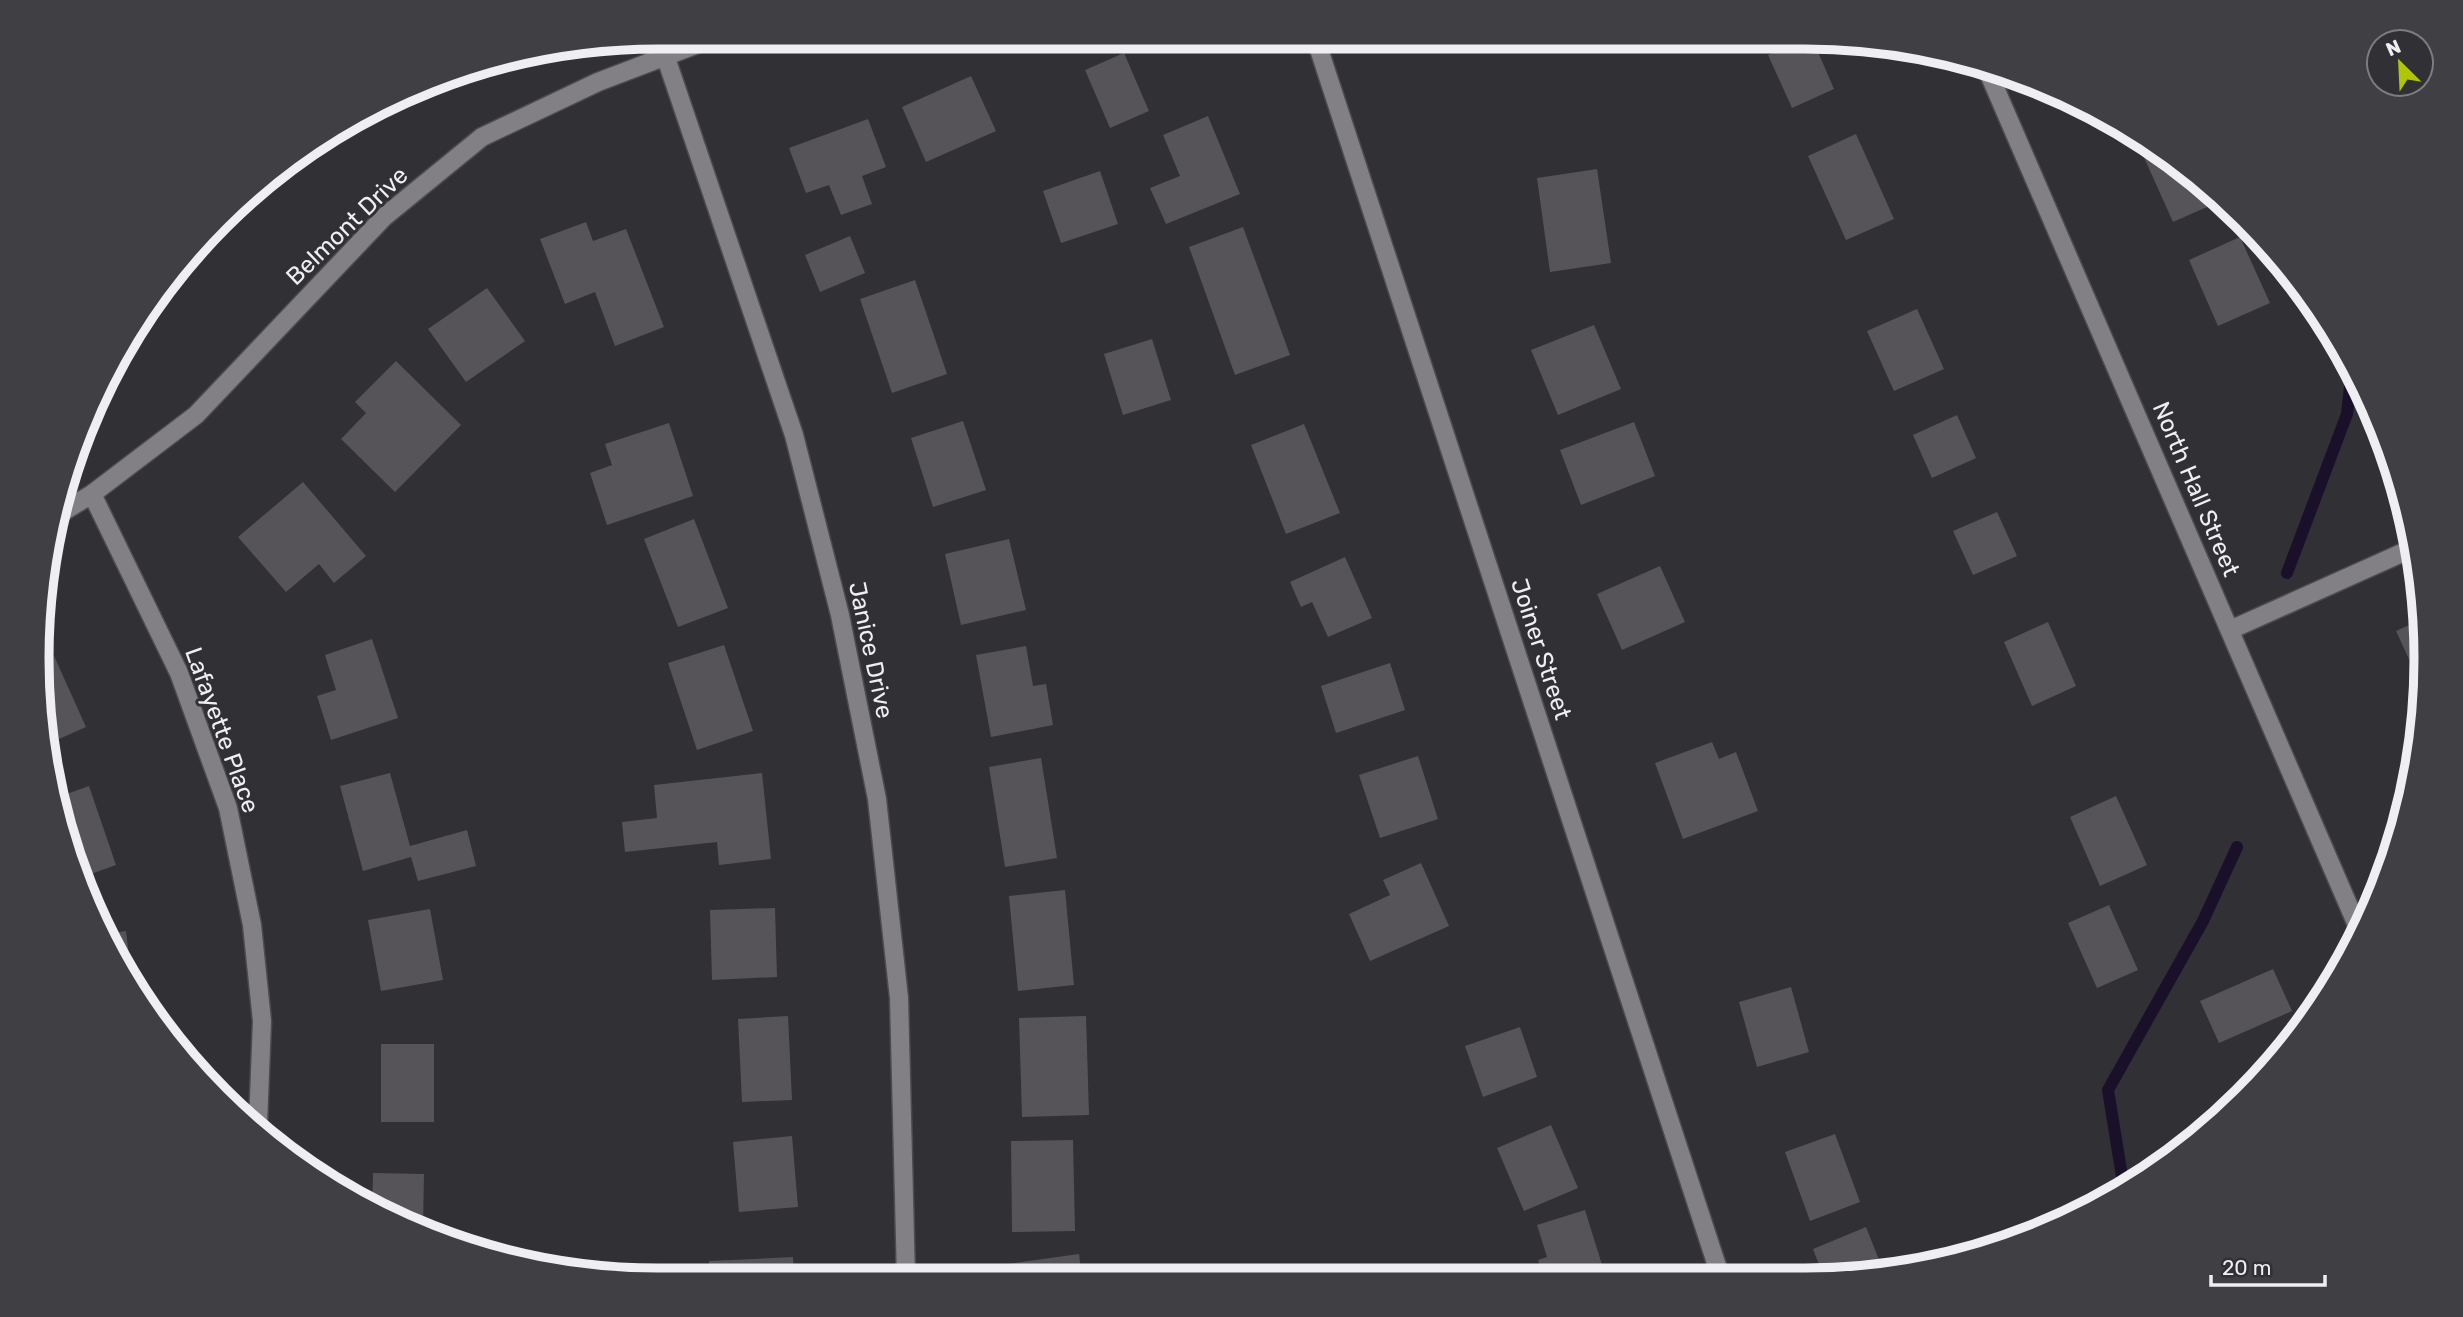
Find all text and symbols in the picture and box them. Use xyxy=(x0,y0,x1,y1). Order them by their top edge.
north arrow xyxy=(2365,28,2435,98)
text: N xyxy=(2382,35,2404,61)
street label: Belmont Drive xyxy=(281,161,413,291)
street label: North Hall Street xyxy=(2147,398,2245,580)
street label: Joiner Street xyxy=(1505,575,1577,723)
street label: Janice Drive xyxy=(843,579,899,721)
street label: Lafayette Place xyxy=(179,643,265,817)
scale bar xyxy=(2211,1244,2325,1288)
text: 20 m xyxy=(2222,1255,2271,1280)

